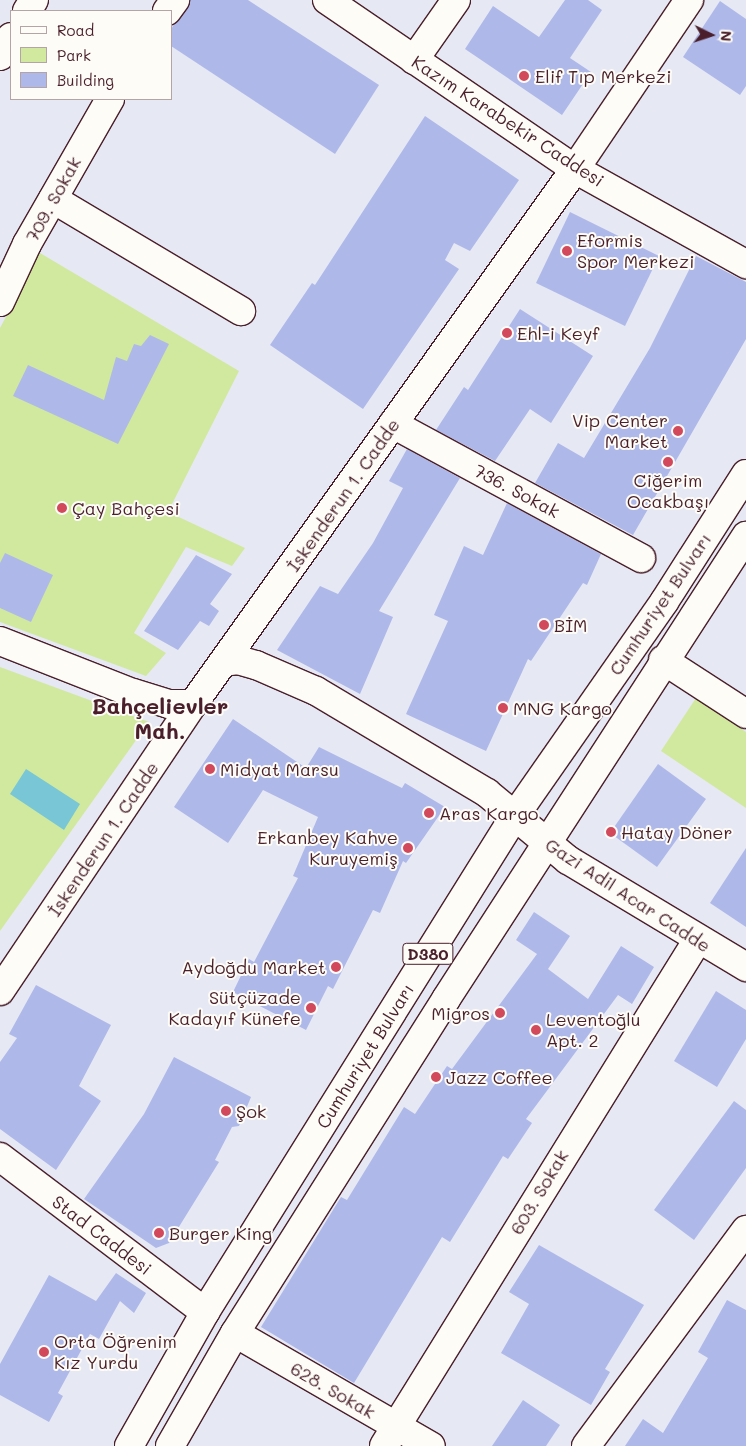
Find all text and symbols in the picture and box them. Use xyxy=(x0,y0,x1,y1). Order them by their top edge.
legend xyxy=(10,10,172,100)
north arrow xyxy=(686,10,736,60)
text: Road xyxy=(57,20,94,40)
text: N xyxy=(717,30,736,42)
text: Park xyxy=(57,45,91,65)
street label: Kazım Karabekir Caddesi xyxy=(408,51,608,191)
place label: Elif Tıp Merkezi xyxy=(535,65,671,87)
marker: Elif Tıp Merkezi xyxy=(517,69,531,83)
text: Building xyxy=(57,70,114,90)
street label: 709. Sokak xyxy=(21,153,85,245)
place label: Eformis Spor Merkezi xyxy=(577,230,694,272)
marker: Eformis Spor Merkezi xyxy=(561,245,573,257)
place label: Ehl-i Keyf xyxy=(517,322,599,344)
marker: Ehl-i Keyf xyxy=(501,327,513,339)
place label: Vip Center Market xyxy=(572,410,668,452)
street label: İskenderun 1. Cadde xyxy=(282,414,404,576)
marker: Vip Center Market xyxy=(672,425,684,437)
marker: Ciğerim Ocakbaşı xyxy=(662,456,674,468)
street label: 736. Sokak xyxy=(471,459,563,523)
place label: Ciğerim Ocakbaşı xyxy=(627,470,709,512)
place label: Çay Bahçesi xyxy=(72,497,180,519)
marker: Çay Bahçesi xyxy=(56,502,68,514)
street label: Cumhuriyet Bulvarı xyxy=(604,529,716,679)
place label: BİM xyxy=(554,614,587,636)
marker: BİM xyxy=(538,619,550,631)
district label: Bahçelievler Mah. xyxy=(92,692,228,744)
place label: MNG Kargo xyxy=(513,697,612,719)
marker: MNG Kargo xyxy=(497,702,509,714)
street label: İskenderun 1. Cadde xyxy=(43,758,163,920)
place label: Midyat Marsu xyxy=(220,758,339,780)
marker: Midyat Marsu xyxy=(204,763,216,775)
place label: Aras Kargo xyxy=(439,802,539,824)
marker: Aras Kargo xyxy=(423,807,435,819)
place label: Hatay Döner xyxy=(621,821,733,843)
marker: Hatay Döner xyxy=(605,826,617,838)
place label: Erkanbey Kahve Kuruyemiş xyxy=(257,827,398,870)
street label: Gazi Adil Acar Cadde xyxy=(541,834,715,956)
marker: Erkanbey Kahve Kuruyemiş xyxy=(402,842,414,854)
road number: D380 xyxy=(402,941,454,968)
place label: Aydoğdu Market xyxy=(181,956,326,978)
marker: Aydoğdu Market xyxy=(330,961,342,973)
street label: Cumhuriyet Bulvarı xyxy=(312,980,418,1132)
place label: Sütçüzade Kadayıf Künefe xyxy=(168,987,301,1030)
marker: Sütçüzade Kadayıf Künefe xyxy=(305,1002,317,1014)
place label: Migros xyxy=(431,1002,490,1024)
marker: Migros xyxy=(494,1007,506,1019)
place label: Leventoğlu Apt. 2 xyxy=(546,1009,641,1052)
marker: Leventoğlu Apt. 2 xyxy=(530,1024,542,1036)
place label: Jazz Coffee xyxy=(446,1066,553,1088)
marker: Jazz Coffee xyxy=(430,1071,442,1083)
place label: Şok xyxy=(236,1100,266,1122)
marker: Şok xyxy=(220,1105,232,1117)
street label: 603. Sokak xyxy=(505,1146,573,1238)
street label: Stad Caddesi xyxy=(48,1191,156,1279)
place label: Burger King xyxy=(169,1222,272,1244)
marker: Burger King xyxy=(153,1227,165,1239)
place label: Orta Öğrenim Kız Yurdu xyxy=(54,1331,177,1374)
marker: Orta Öğrenim Kız Yurdu xyxy=(38,1346,50,1358)
street label: 628. Sokak xyxy=(287,1357,379,1423)

